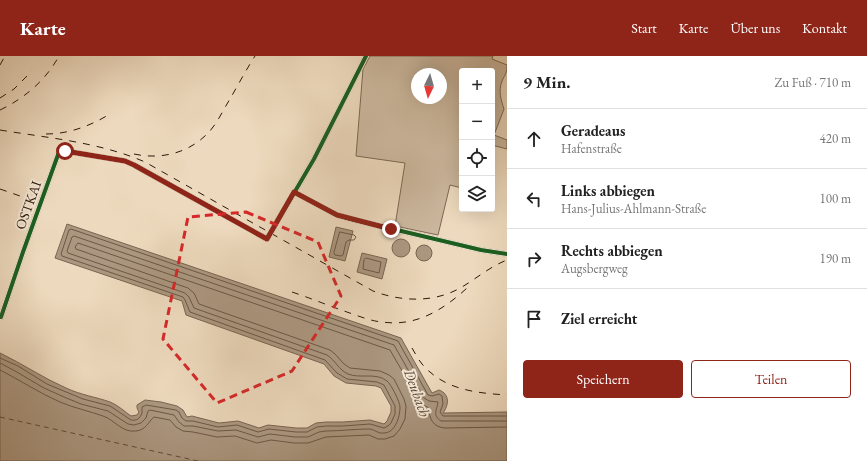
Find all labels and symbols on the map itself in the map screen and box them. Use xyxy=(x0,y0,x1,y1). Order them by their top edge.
north arrow xyxy=(411,68,447,104)
route start xyxy=(56,142,74,160)
street label: OSTKAI xyxy=(11,178,45,232)
route end xyxy=(382,220,400,238)
water label: Deubach xyxy=(400,365,435,420)

